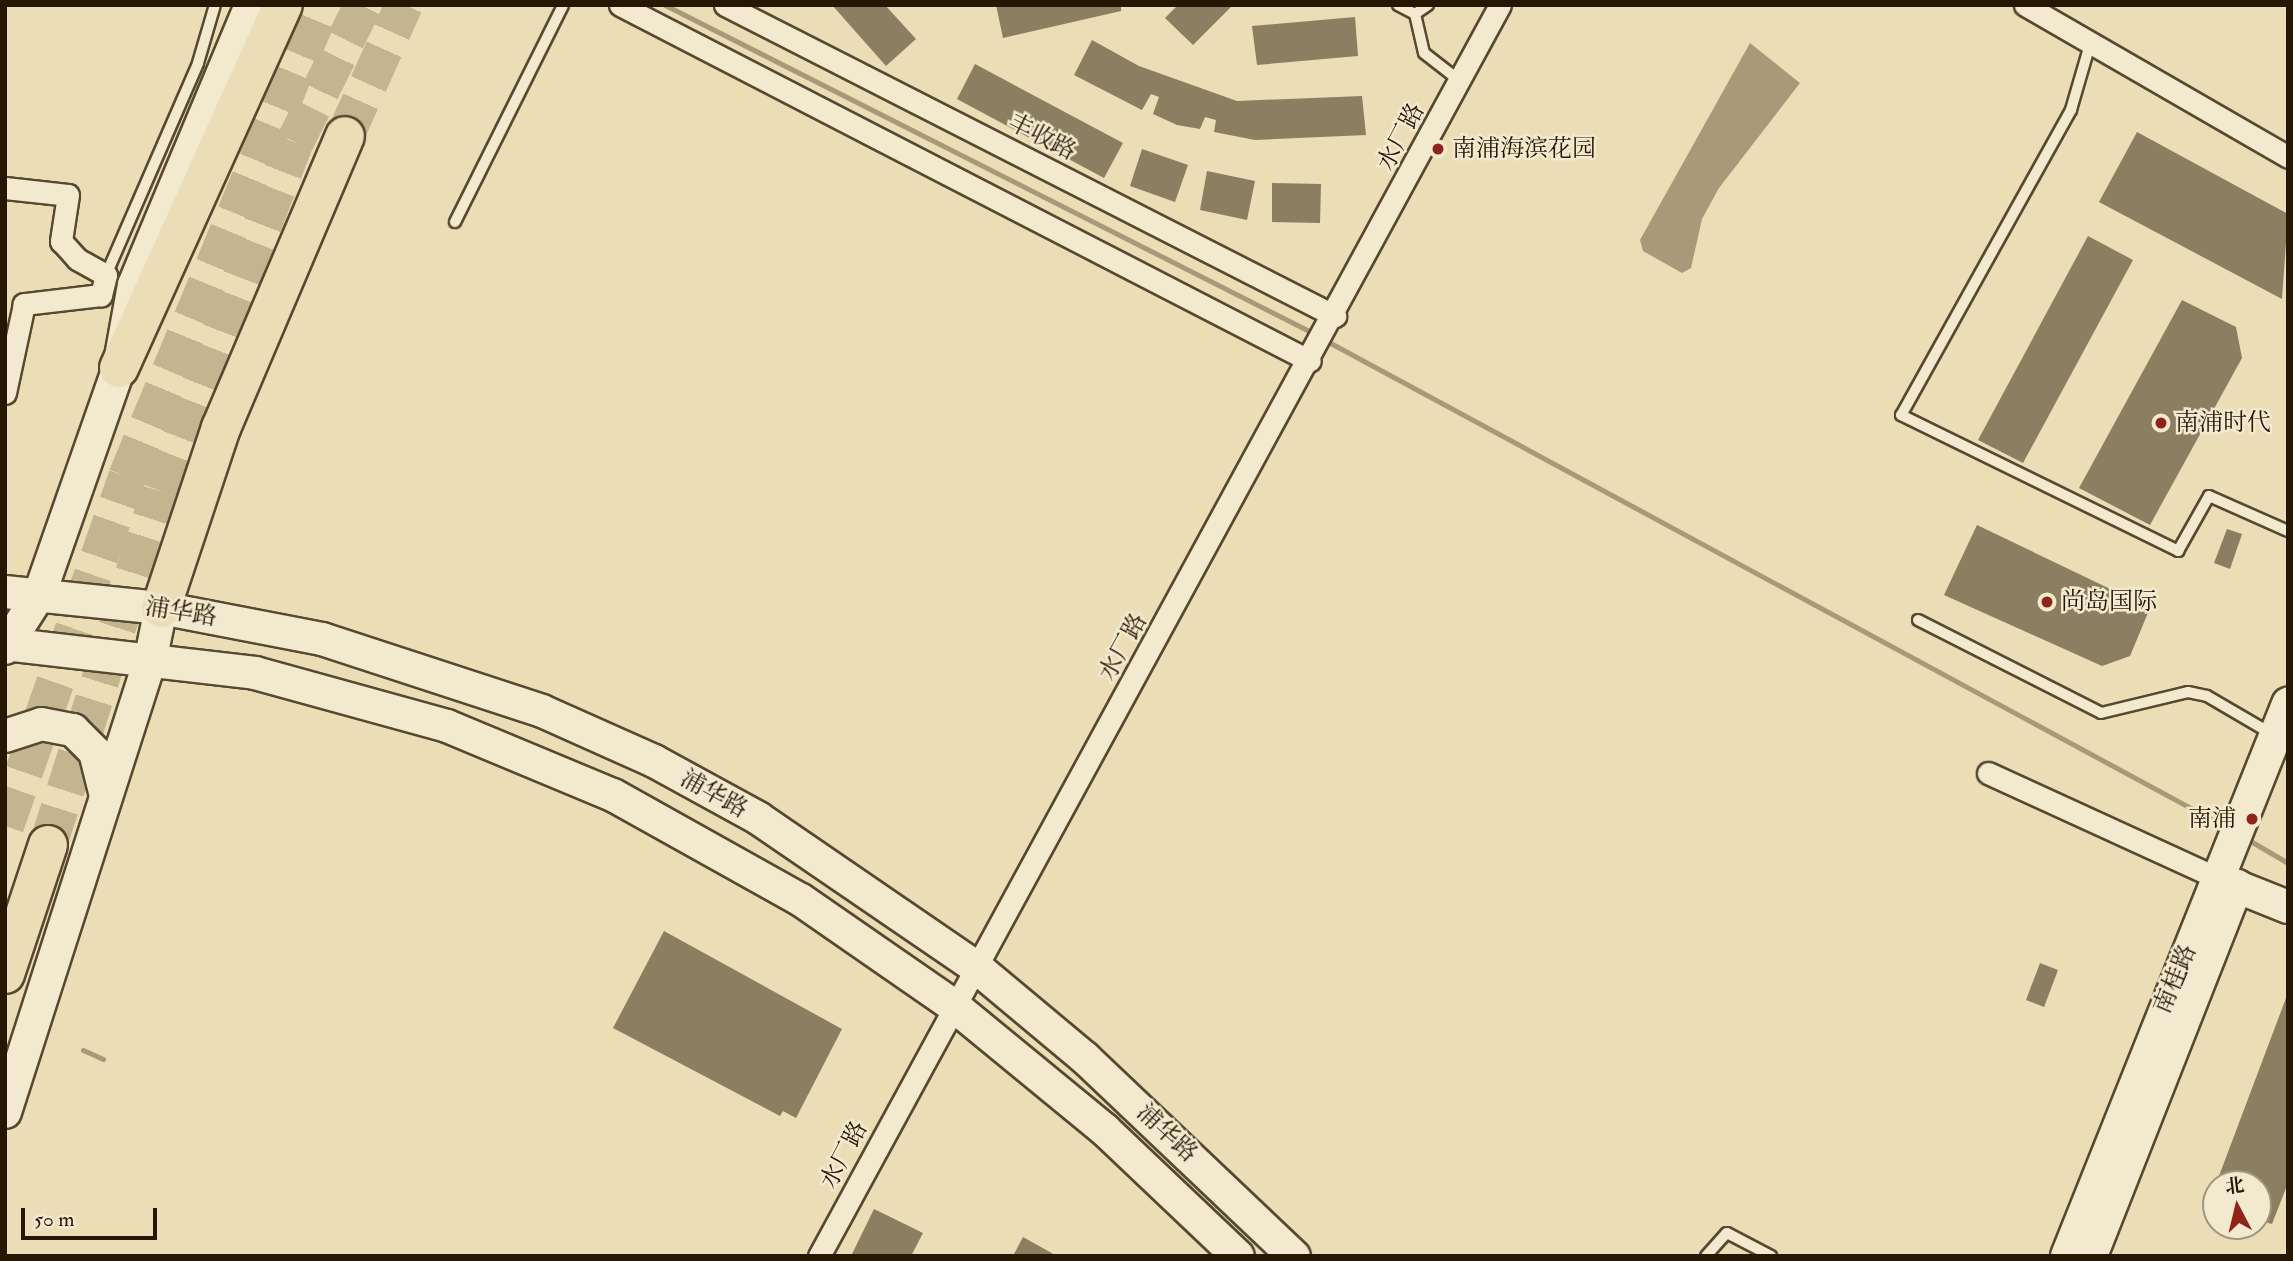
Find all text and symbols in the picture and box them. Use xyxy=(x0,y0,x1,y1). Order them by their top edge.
street label: 水厂路 xyxy=(1371,98,1431,176)
street label: 丰收路 xyxy=(1003,108,1081,166)
place label: 南浦海滨花园 xyxy=(1452,135,1596,163)
marker: 南浦海滨花园 xyxy=(1430,141,1446,157)
place label: 南浦时代 xyxy=(2175,409,2271,437)
marker: 南浦时代 xyxy=(2153,415,2169,431)
place label: 尚岛国际 xyxy=(2061,588,2157,616)
street label: 浦华路 xyxy=(143,592,219,632)
marker: 尚岛国际 xyxy=(2039,594,2055,610)
street label: 水厂路 xyxy=(1093,609,1153,685)
street label: 浦华路 xyxy=(676,764,752,824)
place label: 南浦 xyxy=(2188,805,2236,833)
marker: 南浦 xyxy=(2242,809,2262,829)
street label: 南桂路 xyxy=(2148,940,2202,1018)
street label: 浦华路 xyxy=(1131,1098,1203,1168)
street label: 水厂路 xyxy=(814,1116,874,1194)
north arrow xyxy=(2202,1170,2272,1240)
text: 北 xyxy=(2224,1173,2246,1199)
scale bar xyxy=(24,1194,161,1238)
text: 50 m xyxy=(34,1206,75,1233)

